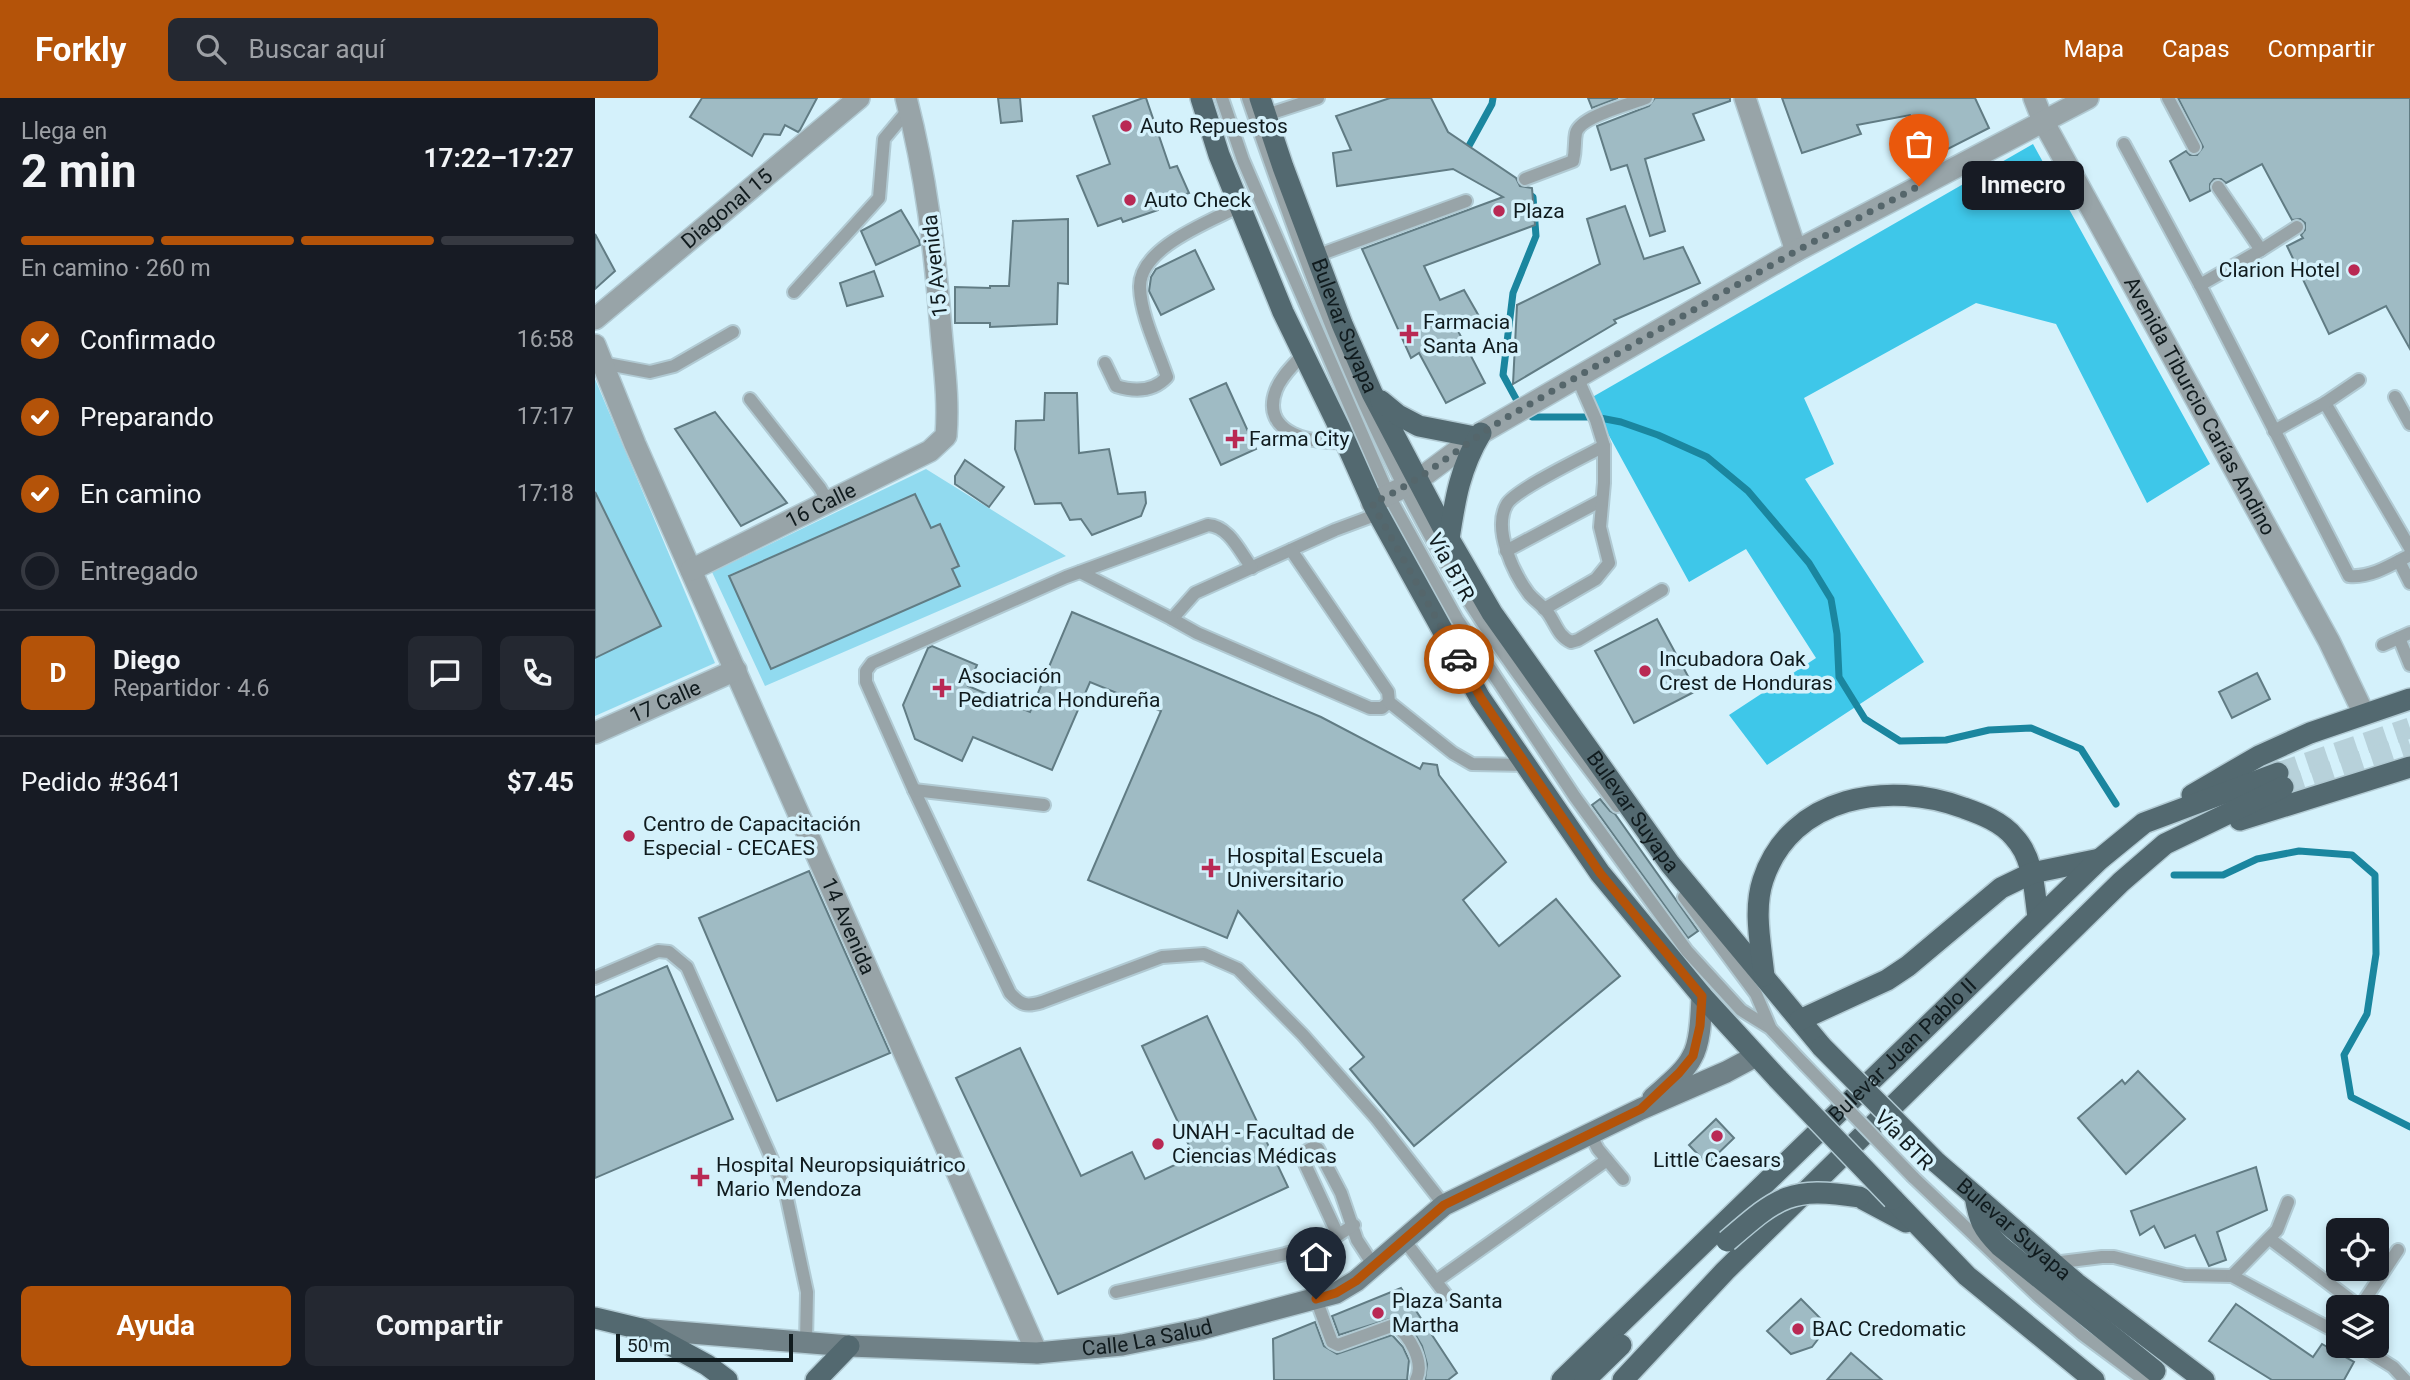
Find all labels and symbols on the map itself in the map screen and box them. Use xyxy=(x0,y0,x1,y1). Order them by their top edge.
place label: Auto Repuestos xyxy=(1140,114,1288,138)
pin xyxy=(1889,114,1949,186)
marker: Auto Repuestos xyxy=(1118,118,1134,134)
callout: Inmecro xyxy=(1961,162,2083,210)
street label: Diagonal 15 xyxy=(677,164,777,253)
place label: Auto Check xyxy=(1144,188,1251,212)
marker: Auto Check xyxy=(1122,192,1138,208)
place label: Plaza xyxy=(1513,199,1565,223)
marker: Plaza xyxy=(1491,203,1507,219)
street label: 15 Avenida xyxy=(918,213,952,319)
street label: Bulevar Suyapa xyxy=(1306,255,1383,397)
place label: Clarion Hotel xyxy=(2219,258,2340,282)
marker: Clarion Hotel xyxy=(2346,262,2362,278)
street label: Avenida Tiburcio Carías Andino xyxy=(2119,273,2280,539)
place label: Farmacia Santa Ana xyxy=(1423,310,1519,358)
marker: Farmacia Santa Ana xyxy=(1401,326,1417,342)
place label: Farma City xyxy=(1249,427,1349,451)
marker: Farma City xyxy=(1227,431,1243,447)
street label: 16 Calle xyxy=(782,478,860,533)
street label: Vía BTR xyxy=(1423,529,1479,605)
courier xyxy=(1424,624,1494,694)
place label: Incubadora Oak Crest de Honduras xyxy=(1659,647,1833,695)
marker: Incubadora Oak Crest de Honduras xyxy=(1637,663,1653,679)
place label: Asociación Pediatrica Hondureña xyxy=(958,664,1160,712)
street label: 17 Calle xyxy=(626,675,705,728)
marker: Asociación Pediatrica Hondureña xyxy=(932,678,952,698)
street label: Bulevar Suyapa xyxy=(1582,746,1684,877)
place label: Centro de Capacitación Especial - CECAES xyxy=(643,812,861,860)
marker: Centro de Capacitación Especial - CECAES xyxy=(621,828,637,844)
place label: Hospital Escuela Universitario xyxy=(1227,844,1383,892)
marker: Hospital Escuela Universitario xyxy=(1201,858,1221,878)
street label: 14 Avenida xyxy=(816,874,880,978)
street label: Bulevar Juan Pablo II xyxy=(1824,973,1981,1127)
street label: Vía BTR xyxy=(1870,1105,1938,1175)
place label: UNAH - Facultad de Ciencias Médicas xyxy=(1172,1120,1354,1168)
marker: Little Caesars xyxy=(1709,1128,1725,1144)
marker: UNAH - Facultad de Ciencias Médicas xyxy=(1150,1136,1166,1152)
place label: Little Caesars xyxy=(1653,1148,1781,1172)
place label: Hospital Neuropsiquiátrico Mario Mendoza xyxy=(716,1153,966,1201)
marker: Hospital Neuropsiquiátrico Mario Mendoza xyxy=(690,1167,710,1187)
street label: Bulevar Suyapa xyxy=(1952,1173,2076,1285)
pin xyxy=(1286,1227,1346,1299)
place label: Plaza Santa Martha xyxy=(1392,1289,1503,1337)
marker: Plaza Santa Martha xyxy=(1370,1305,1386,1321)
street label: Calle La Salud xyxy=(1081,1315,1215,1361)
place label: BAC Credomatic xyxy=(1812,1317,1966,1341)
marker: BAC Credomatic xyxy=(1790,1321,1806,1337)
scale bar xyxy=(616,1331,793,1363)

